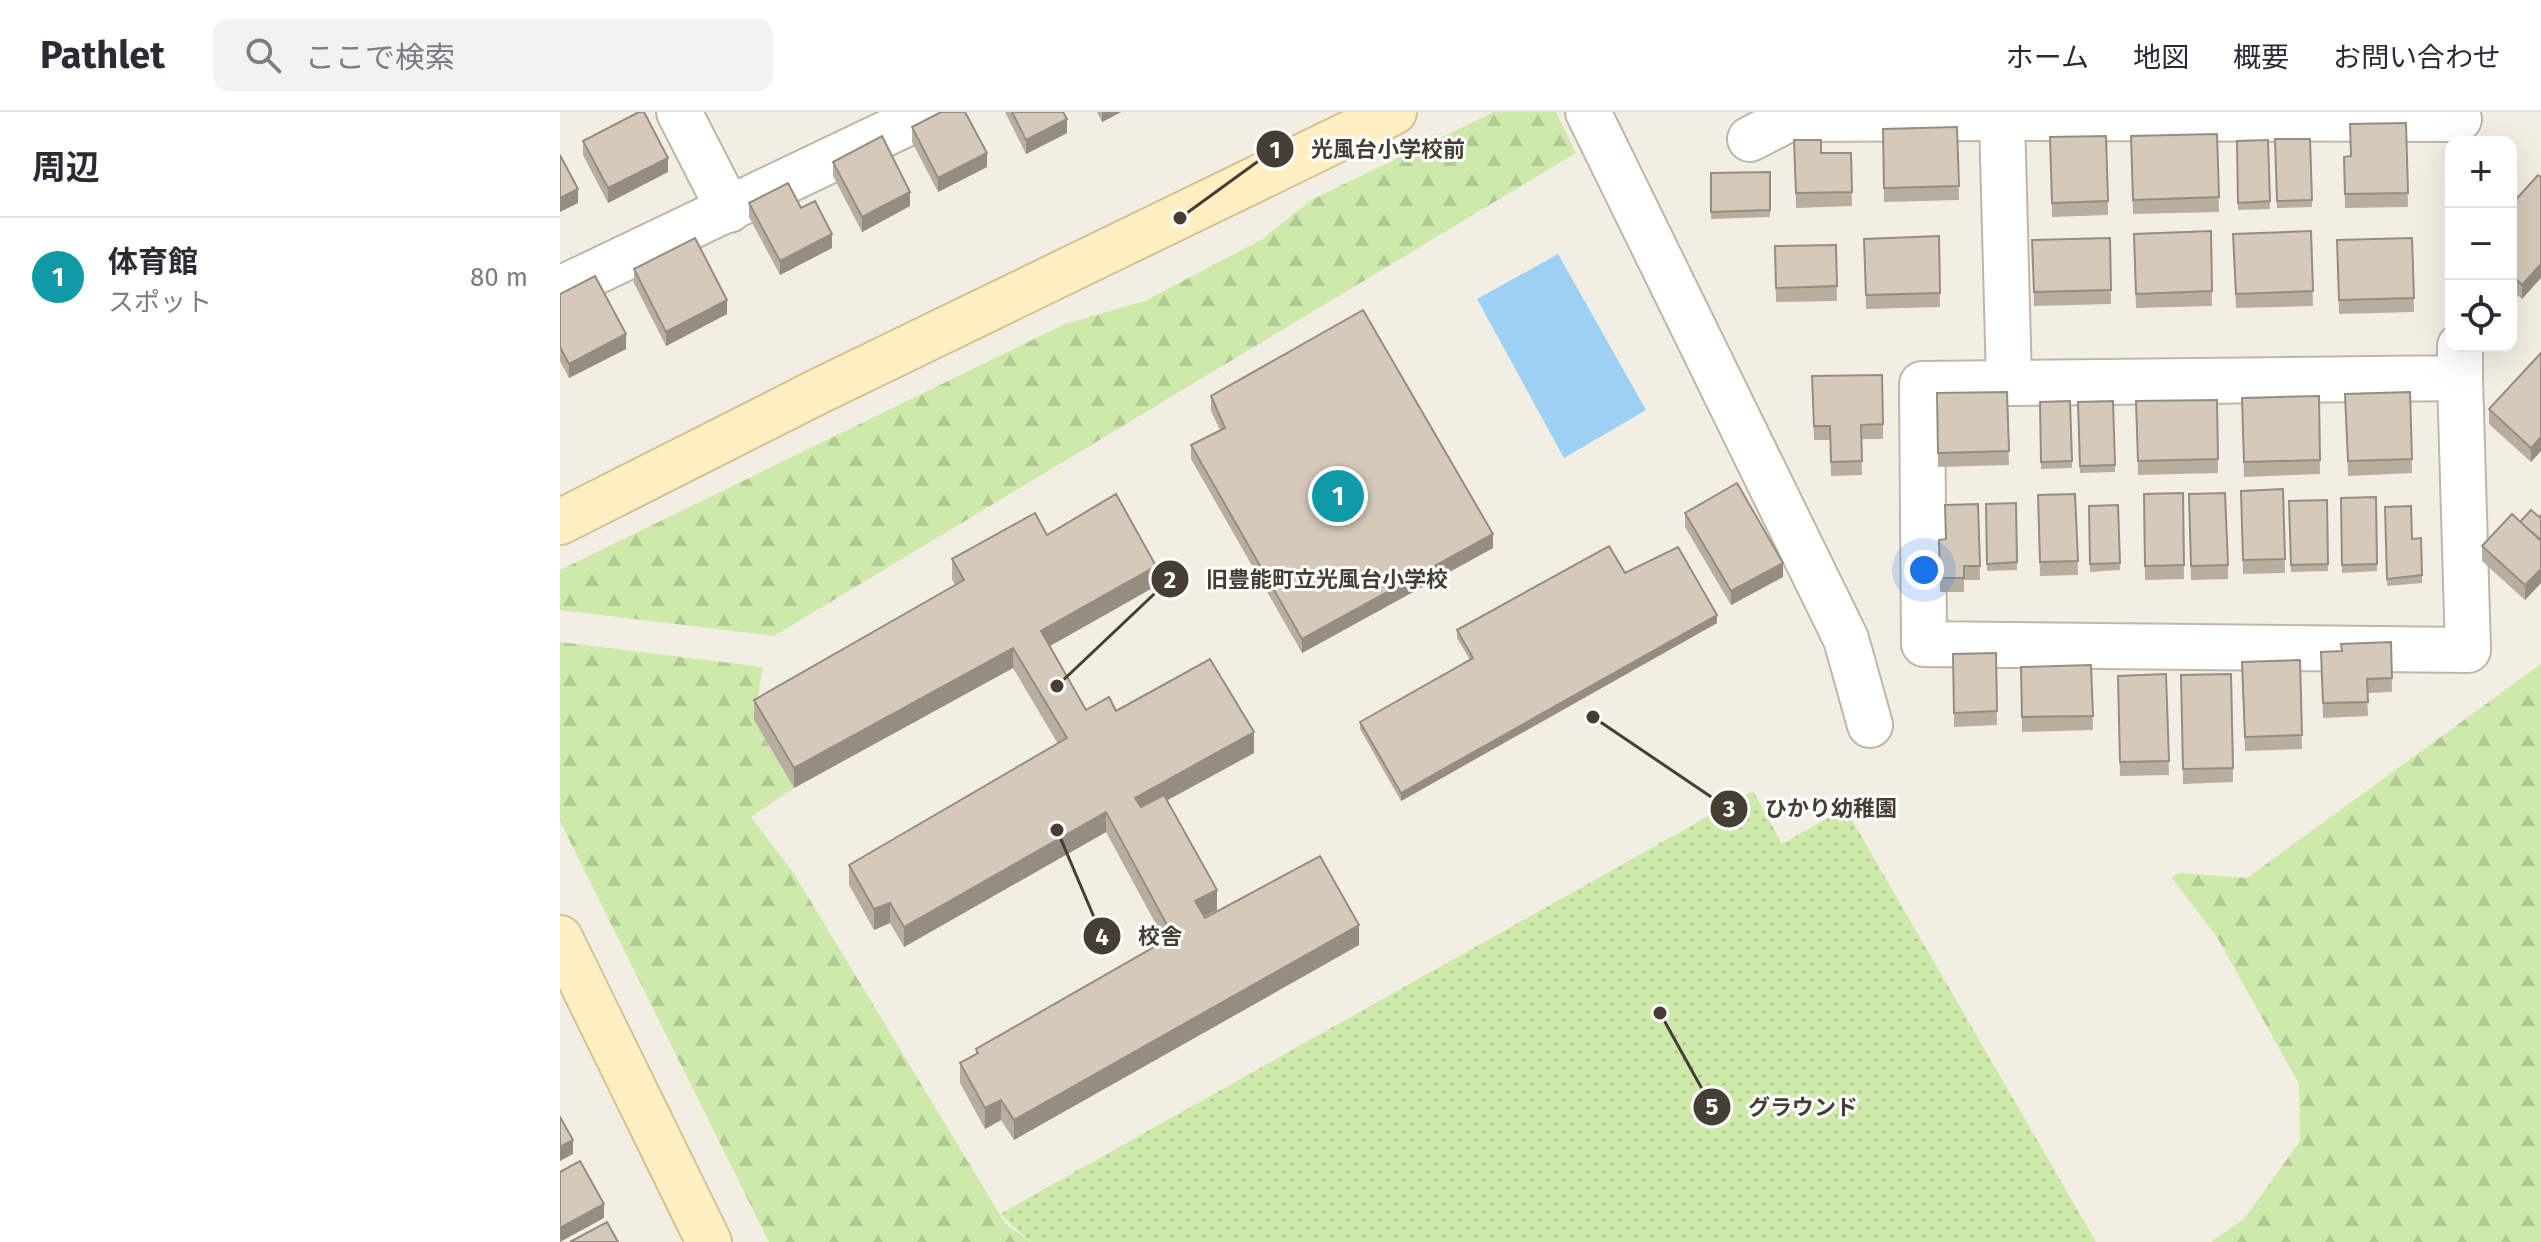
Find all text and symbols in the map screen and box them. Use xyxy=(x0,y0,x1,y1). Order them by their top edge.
search box xyxy=(213,19,773,91)
text: Pathlet xyxy=(40,32,165,78)
icon: search xyxy=(241,33,285,77)
text: ここで検索 xyxy=(305,40,455,76)
text: ホーム xyxy=(2006,41,2089,74)
text: 地図 xyxy=(2133,41,2189,74)
text: 概要 xyxy=(2233,41,2289,74)
text: お問い合わせ xyxy=(2333,41,2501,74)
callout: 光風台小学校前 xyxy=(1255,126,1481,172)
text: 1 xyxy=(1269,136,1281,164)
text: 光風台小学校前 xyxy=(1311,136,1465,163)
map controls xyxy=(2445,136,2517,352)
button: + xyxy=(2445,136,2517,208)
text: 周辺 xyxy=(32,147,100,188)
button: − xyxy=(2445,208,2517,280)
text: 体育館 xyxy=(108,244,198,280)
text: 1 xyxy=(52,262,64,293)
text: 80 m xyxy=(470,262,528,293)
button: locate xyxy=(2445,280,2517,352)
text: スポット xyxy=(108,287,212,318)
pin: 1 xyxy=(1312,466,1364,526)
your location xyxy=(1904,550,1944,590)
callout: 旧豊能町立光風台小学校 xyxy=(1150,556,1464,602)
text: 2 xyxy=(1164,566,1176,594)
text: 旧豊能町立光風台小学校 xyxy=(1206,566,1448,593)
callout: ひかり幼稚園 xyxy=(1709,786,1913,832)
text: 3 xyxy=(1722,795,1735,823)
text: ひかり幼稚園 xyxy=(1765,795,1897,822)
callout: 校舎 xyxy=(1082,913,1198,959)
text: 4 xyxy=(1095,923,1109,951)
text: 校舎 xyxy=(1138,923,1182,950)
callout: グラウンド xyxy=(1692,1084,1874,1130)
text: 5 xyxy=(1706,1093,1719,1121)
text: グラウンド xyxy=(1748,1094,1858,1121)

